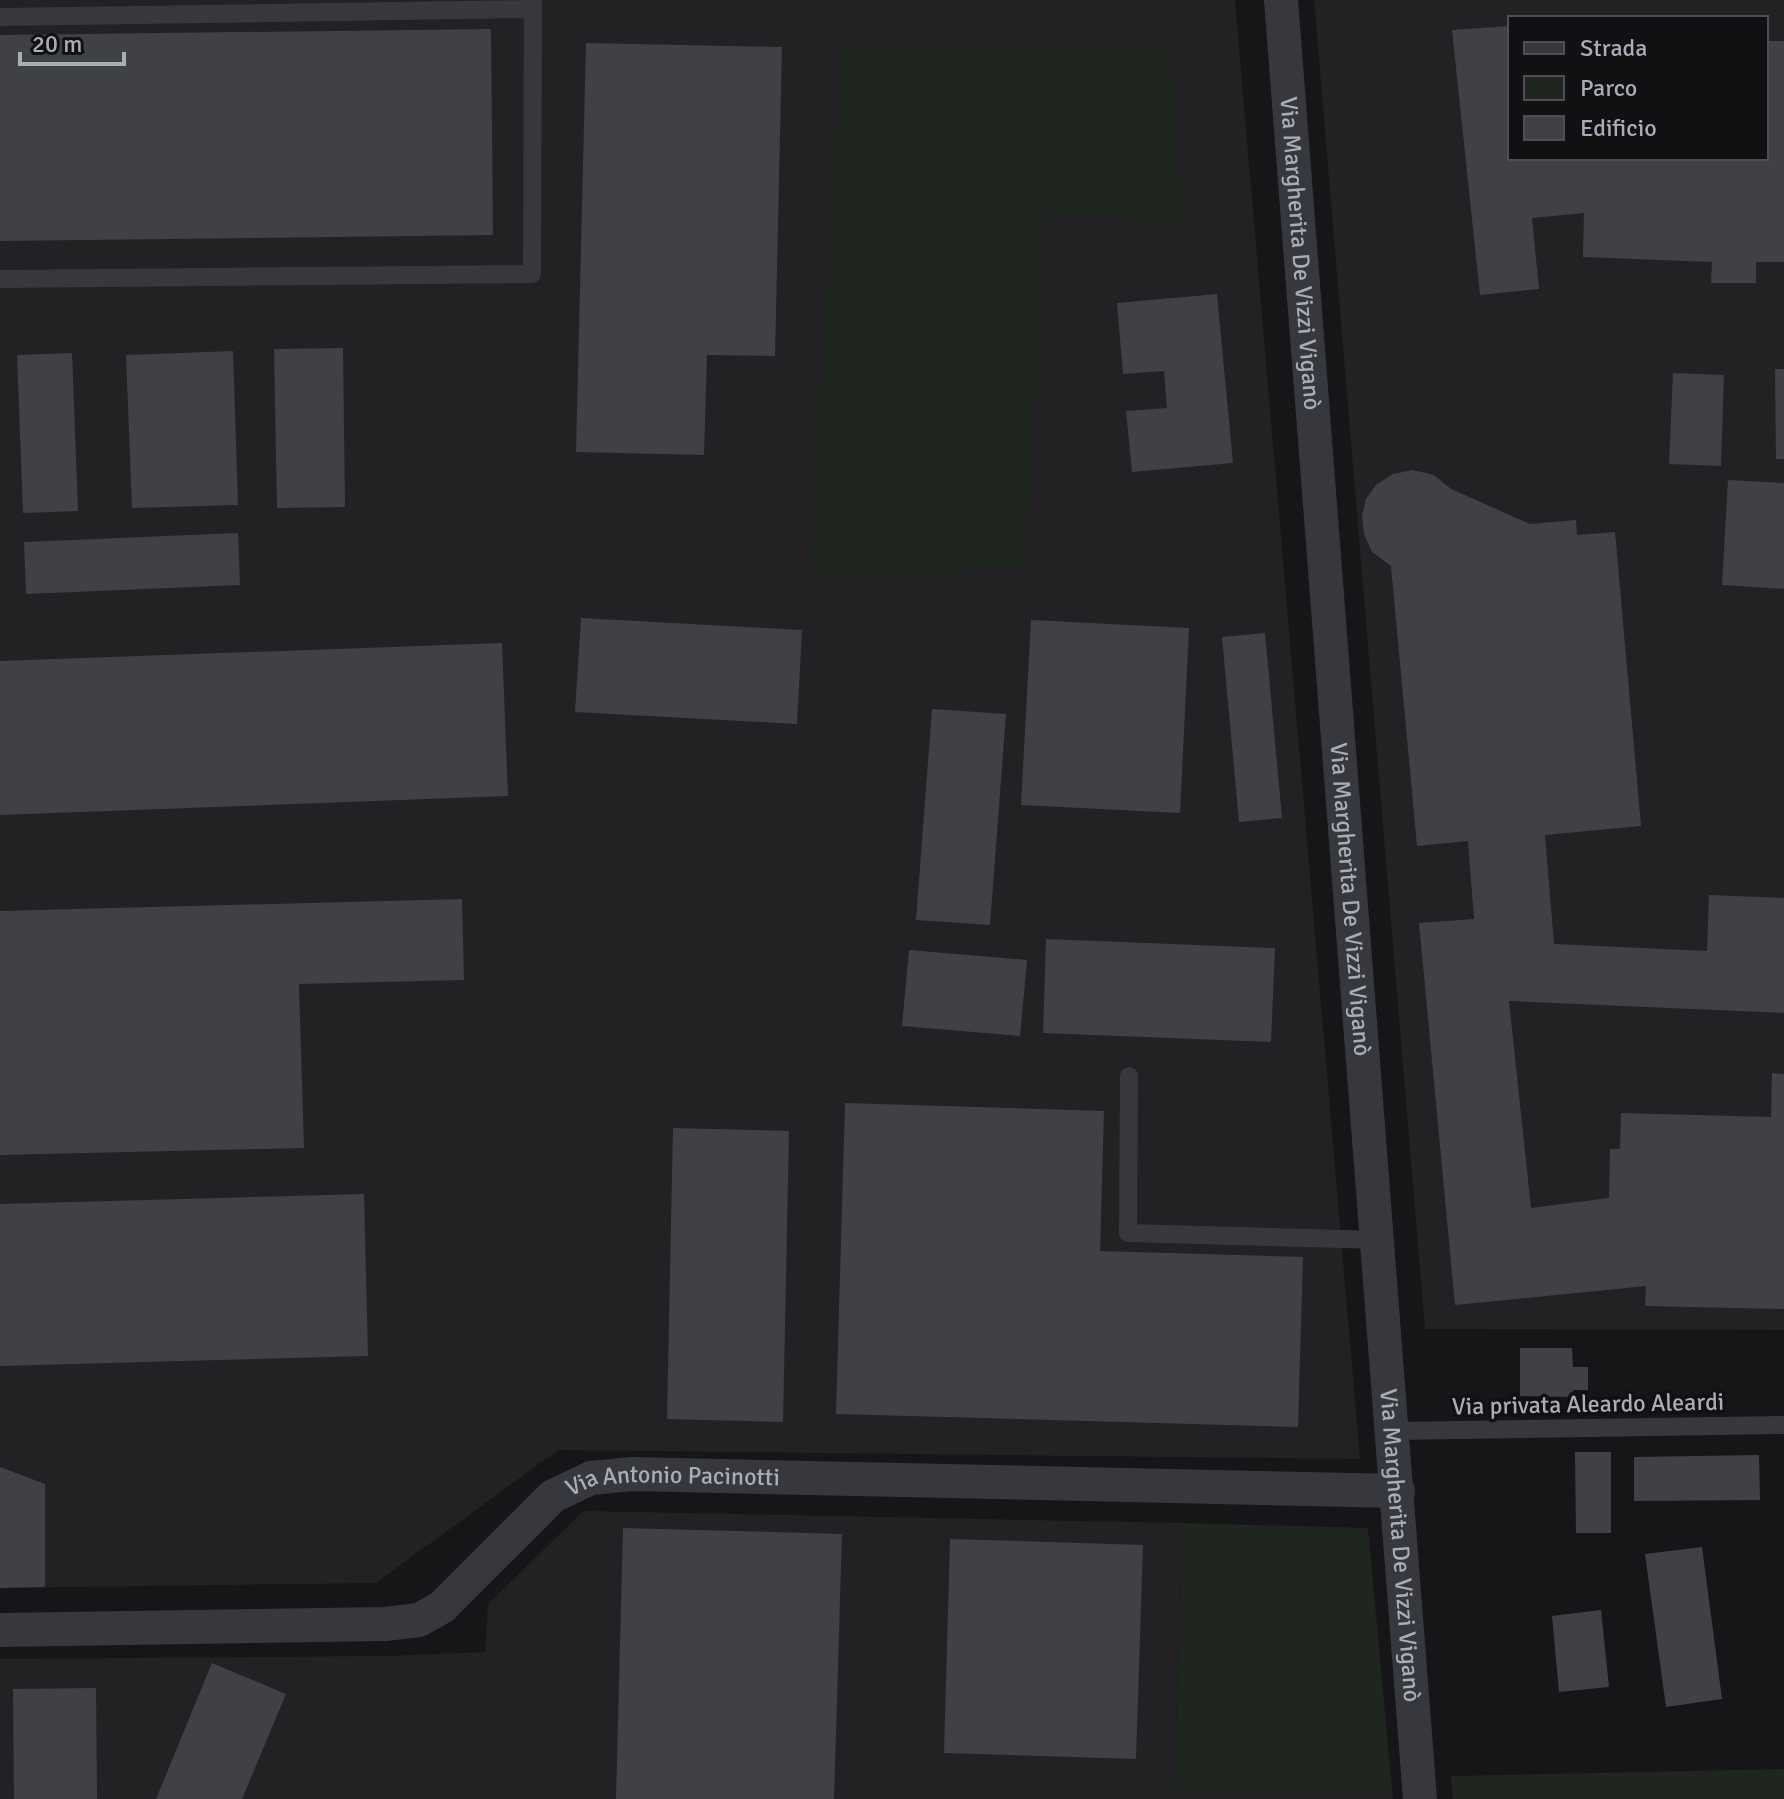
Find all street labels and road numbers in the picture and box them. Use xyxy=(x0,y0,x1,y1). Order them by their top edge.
street label: Via Margherita De Vizzi Viganò xyxy=(1274,95,1328,411)
street label: Via Margherita De Vizzi Viganò xyxy=(1323,741,1378,1057)
street label: Via privata Aleardo Aleardi xyxy=(1452,1387,1724,1421)
street label: Via Margherita De Vizzi Viganò xyxy=(1373,1388,1427,1703)
street label: Via Antonio Pacinotti xyxy=(561,1459,780,1503)

